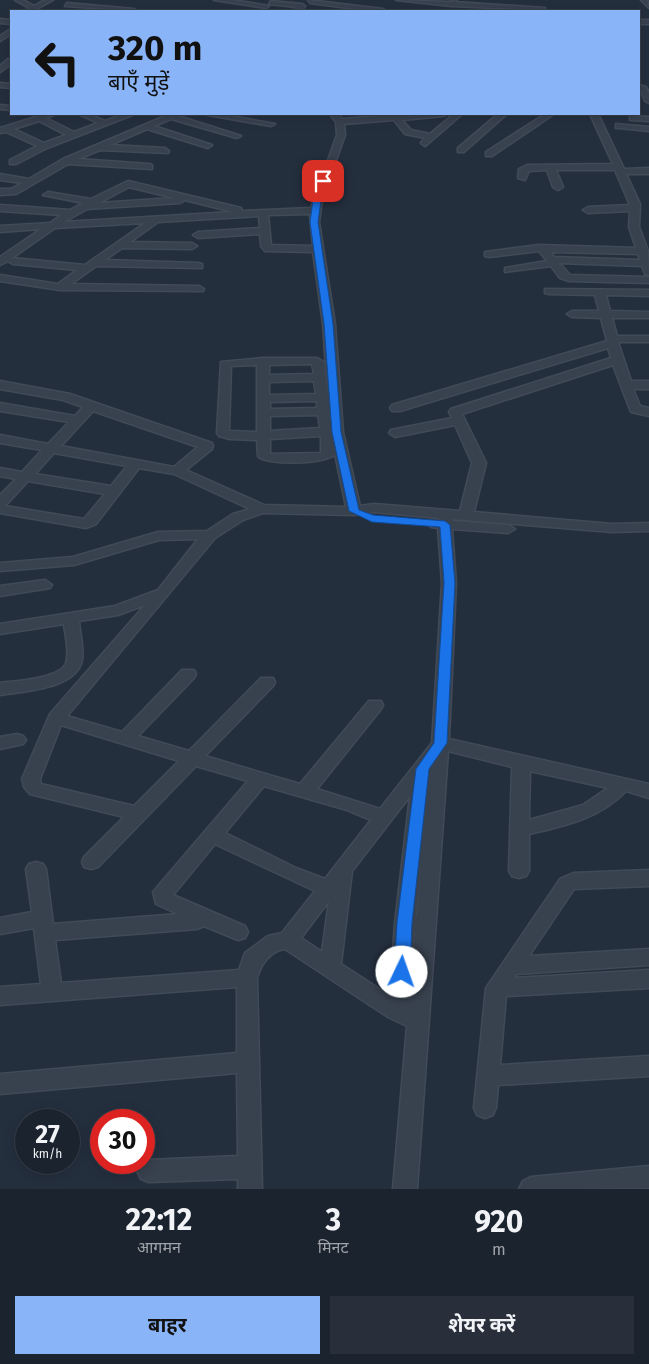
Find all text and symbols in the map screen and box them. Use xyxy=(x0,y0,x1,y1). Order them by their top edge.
text: 320 m xyxy=(108,27,202,69)
icon: left xyxy=(25,30,90,95)
text: बाएँ मुड़ें xyxy=(108,69,169,96)
pin xyxy=(302,160,344,202)
icon: arrive xyxy=(309,167,337,195)
position arrow xyxy=(375,945,427,997)
speed limit sign: 30 xyxy=(90,1109,155,1174)
text: 27 xyxy=(35,1120,60,1150)
text: km/h xyxy=(33,1147,62,1161)
text: 22:12 xyxy=(126,1202,192,1238)
text: 3 xyxy=(325,1202,341,1238)
text: 920 xyxy=(474,1204,523,1240)
text: आगमन xyxy=(137,1238,181,1257)
text: मिनट xyxy=(318,1238,349,1257)
text: m xyxy=(492,1240,506,1259)
button: बाहर xyxy=(15,1296,320,1354)
button: शेयर करें xyxy=(330,1296,634,1354)

